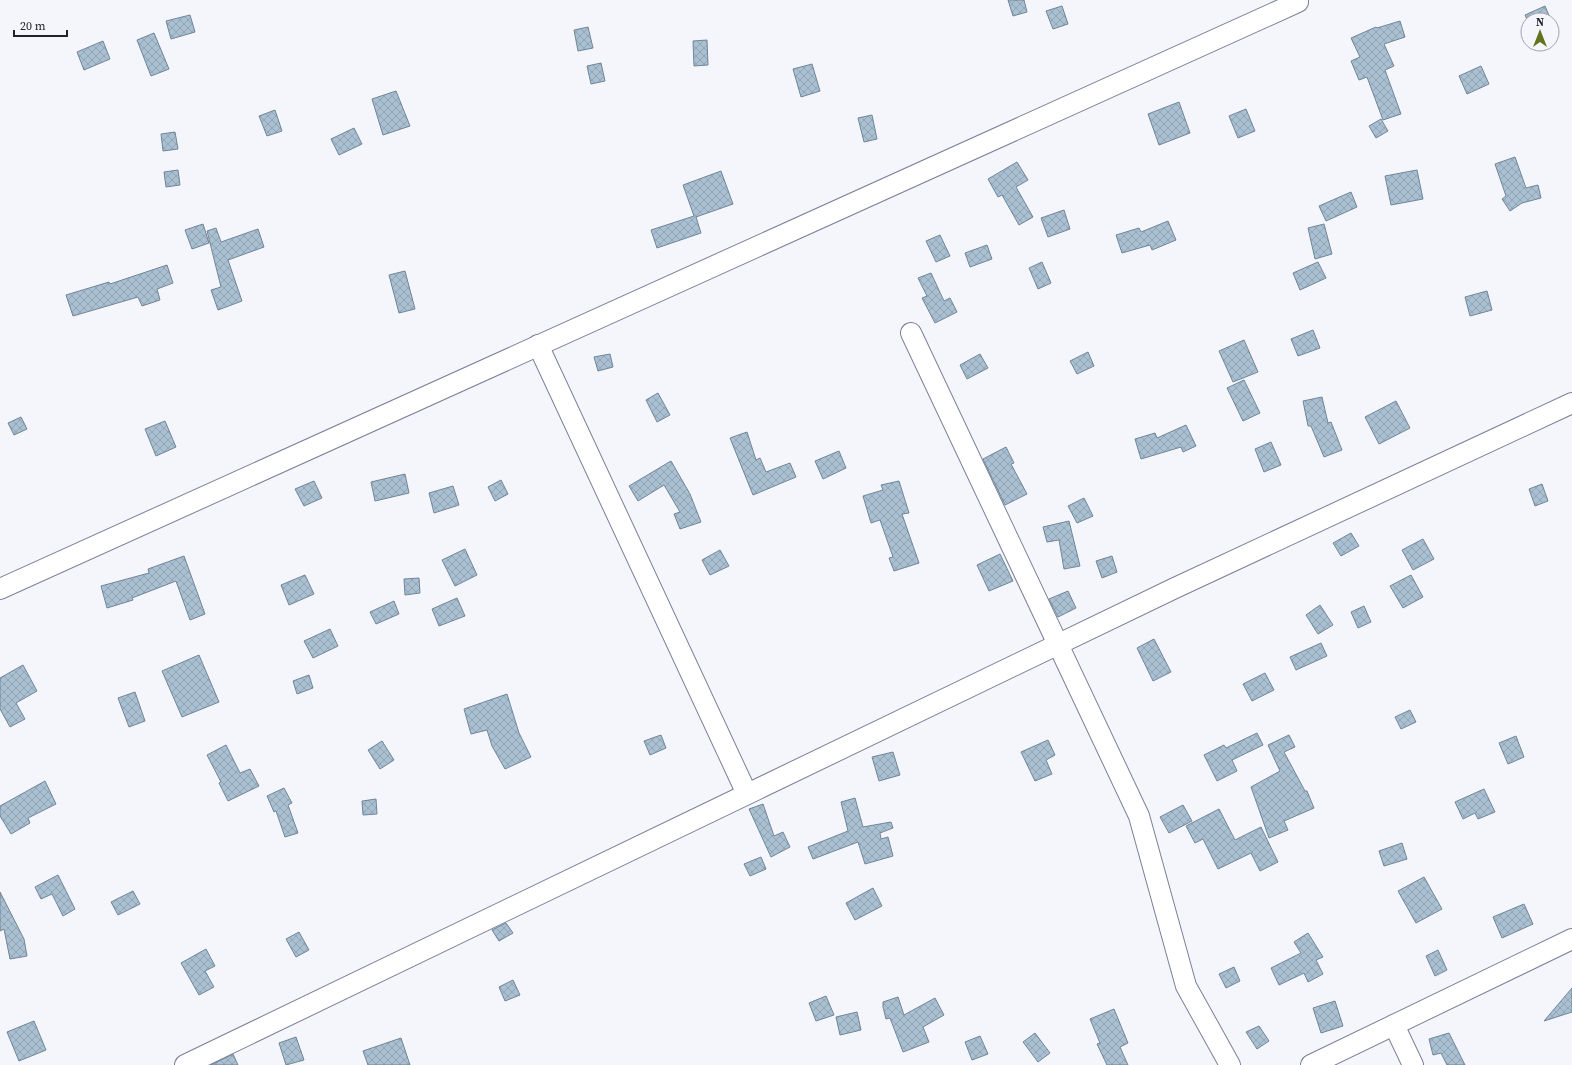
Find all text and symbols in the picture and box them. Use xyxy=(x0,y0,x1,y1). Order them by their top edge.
scale bar xyxy=(14,12,67,38)
north arrow xyxy=(1520,12,1560,52)
text: N xyxy=(1536,15,1544,30)
text: 20 m xyxy=(20,18,46,34)

